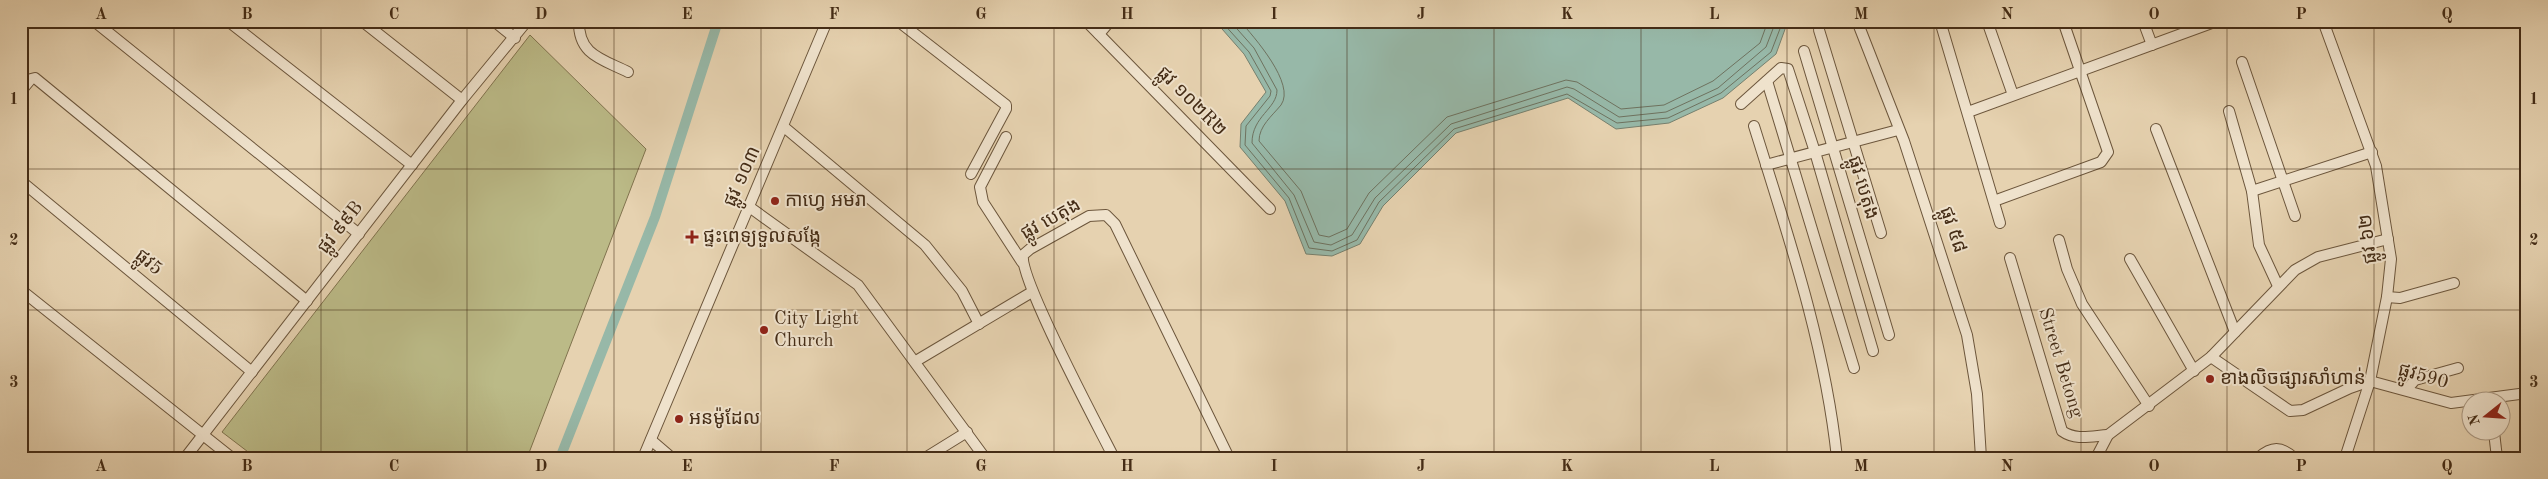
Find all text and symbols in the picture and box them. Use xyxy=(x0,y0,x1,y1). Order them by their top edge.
text: A xyxy=(95,7,107,23)
text: B xyxy=(241,7,253,23)
text: C xyxy=(389,7,399,23)
text: D xyxy=(535,7,547,23)
text: E xyxy=(681,7,693,23)
text: F xyxy=(829,7,840,23)
text: G xyxy=(975,7,987,23)
text: H xyxy=(1120,7,1134,23)
text: I xyxy=(1270,7,1278,23)
text: J xyxy=(1417,7,1426,23)
text: K xyxy=(1561,7,1573,23)
text: L xyxy=(1709,7,1720,23)
text: M xyxy=(1854,7,1868,23)
text: N xyxy=(2001,7,2014,23)
text: O xyxy=(2148,7,2160,23)
text: P xyxy=(2295,7,2307,23)
text: Q xyxy=(2441,7,2453,23)
street label: ផ្លូវ ១០២R២ xyxy=(1149,64,1229,144)
text: 1 xyxy=(9,92,19,108)
text: 1 xyxy=(2529,92,2539,108)
street label: ផ្លូវ ១០៣ xyxy=(721,144,770,212)
street label: ផ្លូវ បេតុង xyxy=(1838,154,1881,224)
place label: កាហ្វេ អមរា xyxy=(785,192,867,211)
marker: កាហ្វេ អមរា xyxy=(769,195,781,207)
street label: ផ្លូវ បេតុង xyxy=(1018,196,1087,249)
street label: ផ្លូវ ៩៩B xyxy=(315,198,372,261)
street label: ផ្លូវ ៥៨ xyxy=(1930,204,1969,257)
street label: ផ្លូវ ៦២ xyxy=(2357,212,2387,265)
place label: ផ្ទះពេទ្យទួលសង្កែ xyxy=(703,226,821,247)
marker: ផ្ទះពេទ្យទួលសង្កែ xyxy=(685,230,699,244)
text: 2 xyxy=(9,233,19,249)
text: 2 xyxy=(2529,233,2539,249)
street label: ផ្លូវ5 xyxy=(127,246,165,284)
street label: Street Betong xyxy=(2034,306,2086,421)
place label: City Light Church xyxy=(774,310,859,351)
marker: City Light Church xyxy=(758,324,770,336)
street label: ផ្លូវ590 xyxy=(2394,361,2450,398)
place label: ខាងលិចផ្សារសាំហាន់ xyxy=(2220,367,2366,389)
marker: ខាងលិចផ្សារសាំហាន់ xyxy=(2204,373,2216,385)
text: 3 xyxy=(9,375,19,391)
text: 3 xyxy=(2529,375,2539,391)
north arrow xyxy=(2460,392,2510,442)
place label: អនម៉ូដែល xyxy=(689,407,760,429)
text: N xyxy=(2466,412,2483,427)
marker: អនម៉ូដែល xyxy=(673,413,685,425)
text: A xyxy=(95,459,107,475)
text: B xyxy=(241,459,253,475)
text: C xyxy=(389,459,399,475)
text: D xyxy=(535,459,547,475)
text: E xyxy=(681,459,693,475)
text: F xyxy=(829,459,840,475)
text: G xyxy=(975,459,987,475)
text: H xyxy=(1120,459,1134,475)
text: I xyxy=(1270,459,1278,475)
text: J xyxy=(1417,459,1426,475)
text: K xyxy=(1561,459,1573,475)
text: L xyxy=(1709,459,1720,475)
text: M xyxy=(1854,459,1868,475)
text: N xyxy=(2001,459,2014,475)
text: O xyxy=(2148,459,2160,475)
text: P xyxy=(2295,459,2307,475)
text: Q xyxy=(2441,459,2453,475)

